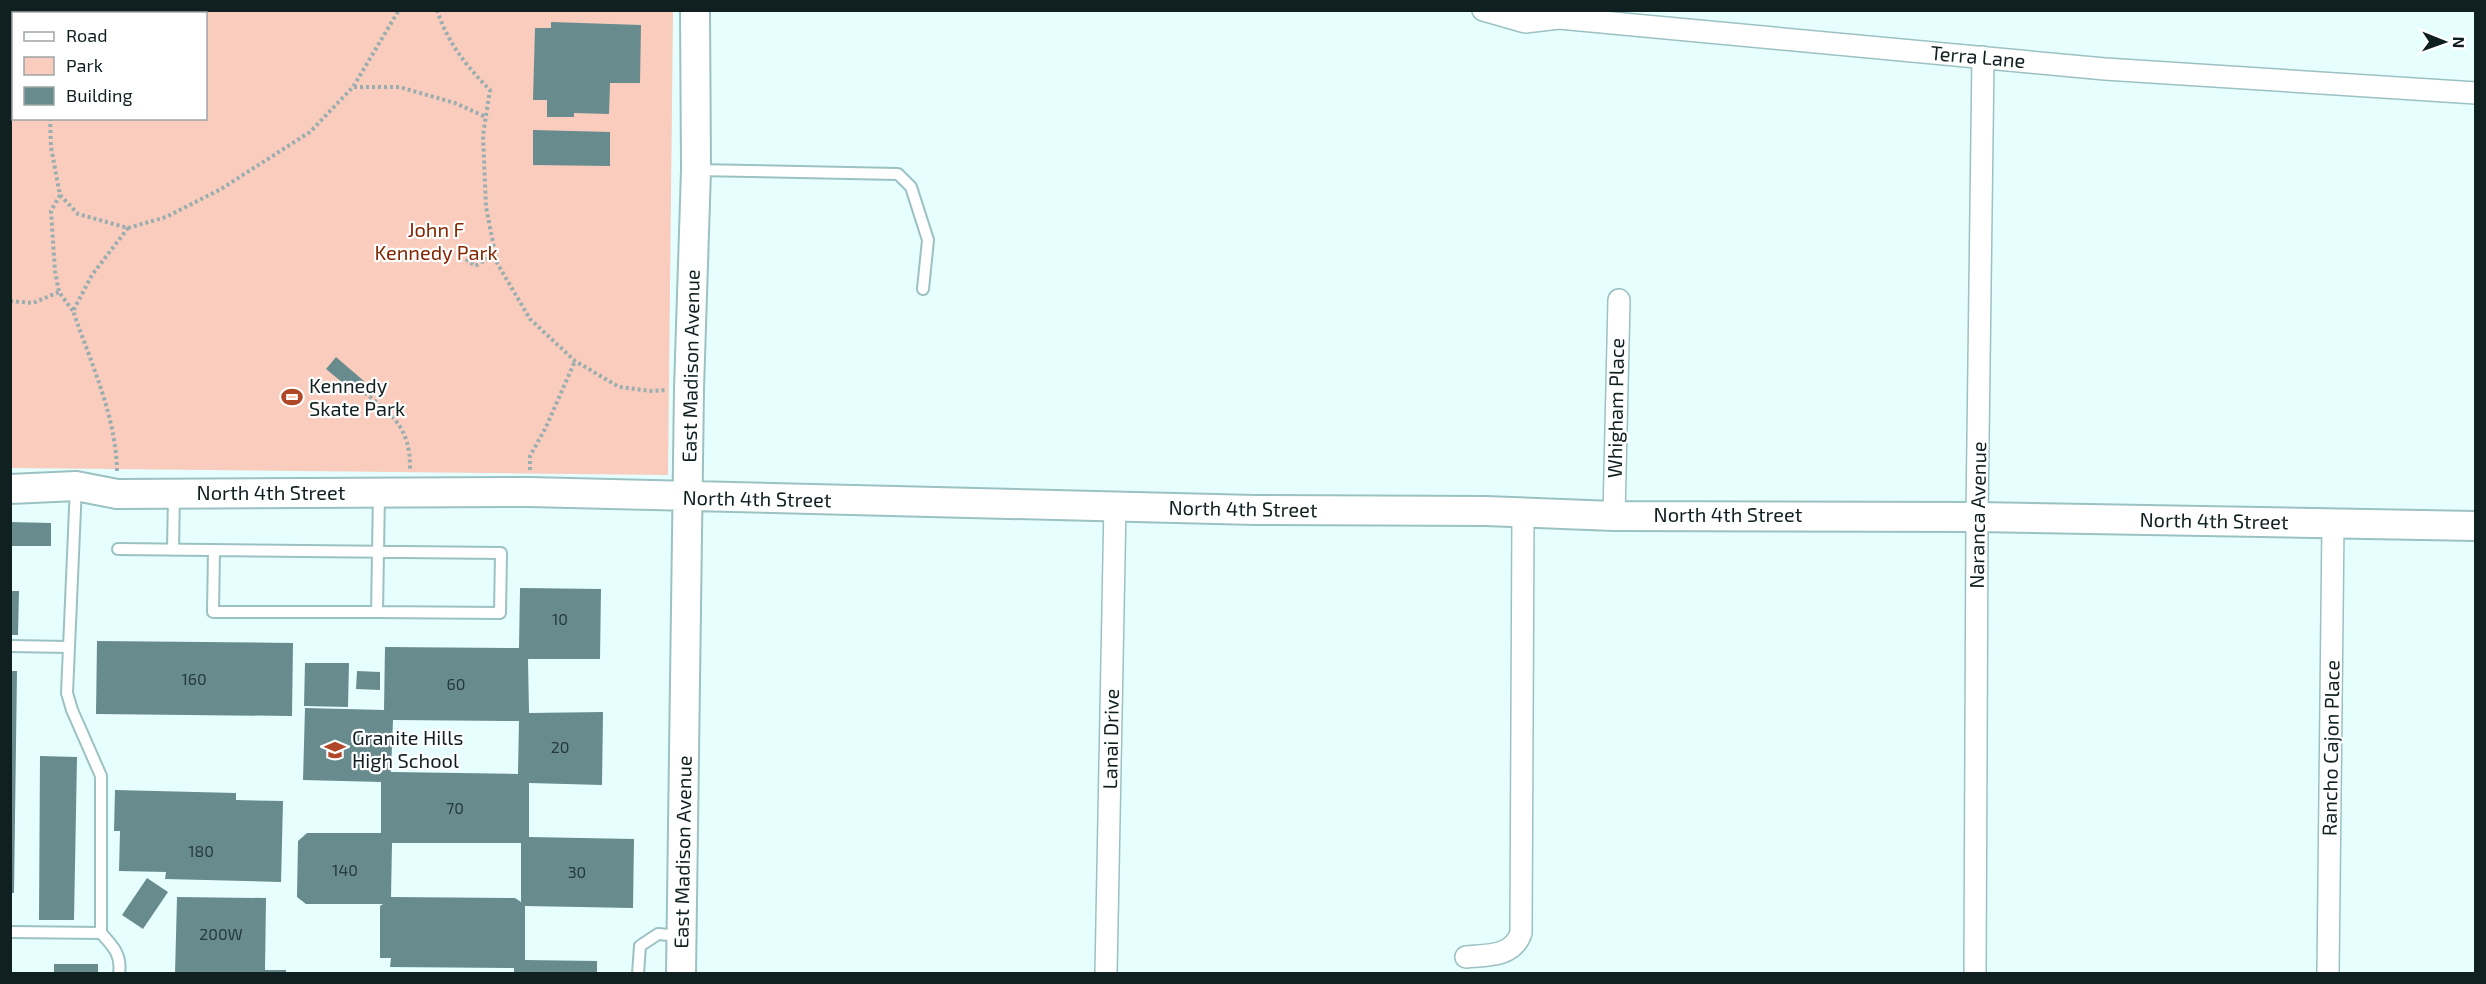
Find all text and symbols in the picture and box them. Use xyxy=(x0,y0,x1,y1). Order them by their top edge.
legend xyxy=(12,12,207,120)
north arrow xyxy=(2414,12,2474,72)
text: Road xyxy=(66,24,107,46)
text: N xyxy=(2450,36,2469,48)
street label: Terra Lane xyxy=(1930,40,2027,72)
text: Park xyxy=(66,54,103,76)
text: Building xyxy=(66,84,133,106)
park label: John F Kennedy Park xyxy=(374,217,498,264)
street label: East Madison Avenue xyxy=(676,269,704,463)
street label: Whigham Place xyxy=(1602,338,1628,478)
place label: Kennedy Skate Park xyxy=(309,373,405,420)
sports icon: Kennedy Skate Park xyxy=(280,385,304,409)
street label: Naranca Avenue xyxy=(1964,441,1990,589)
street label: North 4th Street xyxy=(197,480,346,504)
street label: North 4th Street xyxy=(682,485,832,511)
street label: North 4th Street xyxy=(1168,495,1318,521)
street label: North 4th Street xyxy=(1654,502,1803,526)
street label: North 4th Street xyxy=(2139,507,2289,533)
house number: 10 xyxy=(552,609,568,628)
street label: Rancho Cajon Place xyxy=(2316,660,2344,836)
house number: 160 xyxy=(181,669,207,688)
house number: 60 xyxy=(447,674,465,693)
street label: Lanai Drive xyxy=(1097,688,1123,790)
place label: Granite Hills High School xyxy=(352,725,463,772)
house number: 20 xyxy=(551,737,569,756)
school or university icon: Granite Hills High School xyxy=(323,738,347,762)
street label: East Madison Avenue xyxy=(668,755,696,949)
house number: 70 xyxy=(446,798,464,817)
house number: 180 xyxy=(188,841,214,860)
house number: 140 xyxy=(332,860,358,879)
house number: 30 xyxy=(568,862,586,881)
house number: 200W xyxy=(199,924,243,943)

